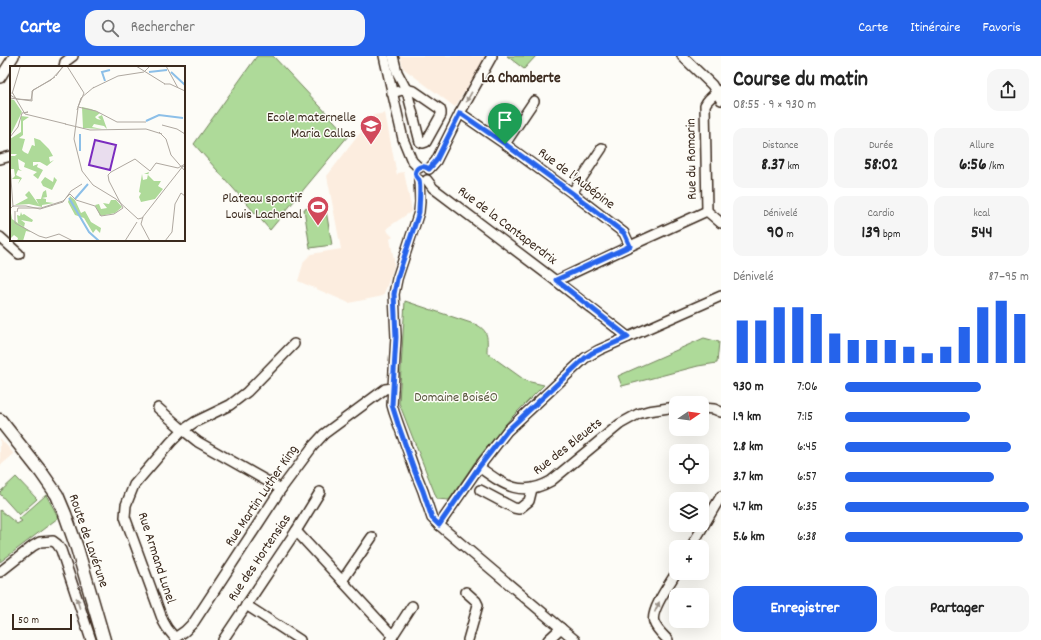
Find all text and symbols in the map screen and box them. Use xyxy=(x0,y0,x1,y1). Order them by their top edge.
search box xyxy=(85,10,365,46)
text: Carte xyxy=(20,15,61,42)
icon: search xyxy=(99,17,121,39)
text: Rechercher xyxy=(131,17,195,39)
text: Carte xyxy=(858,18,888,38)
text: Itinéraire xyxy=(910,18,960,38)
text: Favoris xyxy=(982,18,1021,38)
text: Course du matin xyxy=(733,65,868,96)
inset map xyxy=(10,66,185,241)
district label: La Chamberte xyxy=(481,68,561,90)
button: share xyxy=(987,69,1029,111)
one-way arrow xyxy=(465,91,472,102)
text: 08:55 · 9 × 930 m xyxy=(733,96,816,115)
pin xyxy=(488,103,522,144)
place label: Ecole maternelle Maria Callas xyxy=(267,108,356,144)
icon: arrive xyxy=(494,109,516,131)
school or university icon: Ecole maternelle Maria Callas xyxy=(358,113,384,146)
street label: Rue du Romarin xyxy=(681,118,703,200)
text: Distance xyxy=(762,138,798,154)
text: Durée xyxy=(869,138,893,154)
text: Allure xyxy=(969,138,994,154)
street label: Rue de l'Aubépine xyxy=(533,143,619,215)
text: 8.37 xyxy=(761,154,785,178)
text: 58:02 xyxy=(864,154,898,178)
text: 6:56 xyxy=(959,154,986,178)
text: km xyxy=(785,159,799,175)
text: /km xyxy=(986,159,1004,175)
street label: Rue de la Cantaperdrix xyxy=(453,182,561,270)
place label: Plateau sportif Louis Lachenal xyxy=(222,189,303,225)
sports icon: Plateau sportif Louis Lachenal xyxy=(305,194,331,227)
text: Dénivelé xyxy=(763,206,797,222)
text: Cardio xyxy=(868,206,894,222)
text: kcal xyxy=(973,206,990,222)
text: 90 xyxy=(767,222,784,246)
text: 139 xyxy=(862,222,881,246)
text: 544 xyxy=(971,222,993,246)
text: m xyxy=(784,227,794,243)
text: bpm xyxy=(881,227,900,243)
text: Dénivelé xyxy=(733,268,774,287)
text: 87–95 m xyxy=(988,268,1029,287)
text: 930 m xyxy=(733,378,764,397)
text: 7:06 xyxy=(797,378,818,397)
park label: Domaine BoiséO xyxy=(414,388,498,408)
north arrow xyxy=(669,396,709,436)
map controls xyxy=(669,396,709,628)
text: 1.9 km xyxy=(733,408,761,427)
text: 7:15 xyxy=(797,408,813,427)
street label: Rue des Bleuets xyxy=(529,413,607,481)
text: 2.8 km xyxy=(733,438,763,457)
text: 6:45 xyxy=(797,438,817,457)
street label: Rue Martin Luther King xyxy=(220,441,304,551)
button: locate xyxy=(669,444,709,484)
text: 3.7 km xyxy=(733,468,763,487)
text: 6:57 xyxy=(797,468,817,487)
street label: Route de Lavérune xyxy=(63,492,113,590)
button: layers xyxy=(669,492,709,532)
text: 4.7 km xyxy=(733,498,763,517)
text: 6:35 xyxy=(797,498,817,517)
street label: Rue Armand Lunel xyxy=(132,510,180,607)
street label: Rue des Hortensias xyxy=(223,510,297,606)
text: 5.6 km xyxy=(733,528,765,547)
text: 6:38 xyxy=(797,528,817,547)
button: + xyxy=(669,540,709,580)
button: Enregistrer xyxy=(733,586,877,632)
button: Partager xyxy=(885,586,1029,632)
button: − xyxy=(669,588,709,628)
one-way arrow xyxy=(75,597,81,609)
one-way arrow xyxy=(654,601,660,613)
scale bar xyxy=(12,612,72,631)
text: 50 m xyxy=(18,613,39,629)

